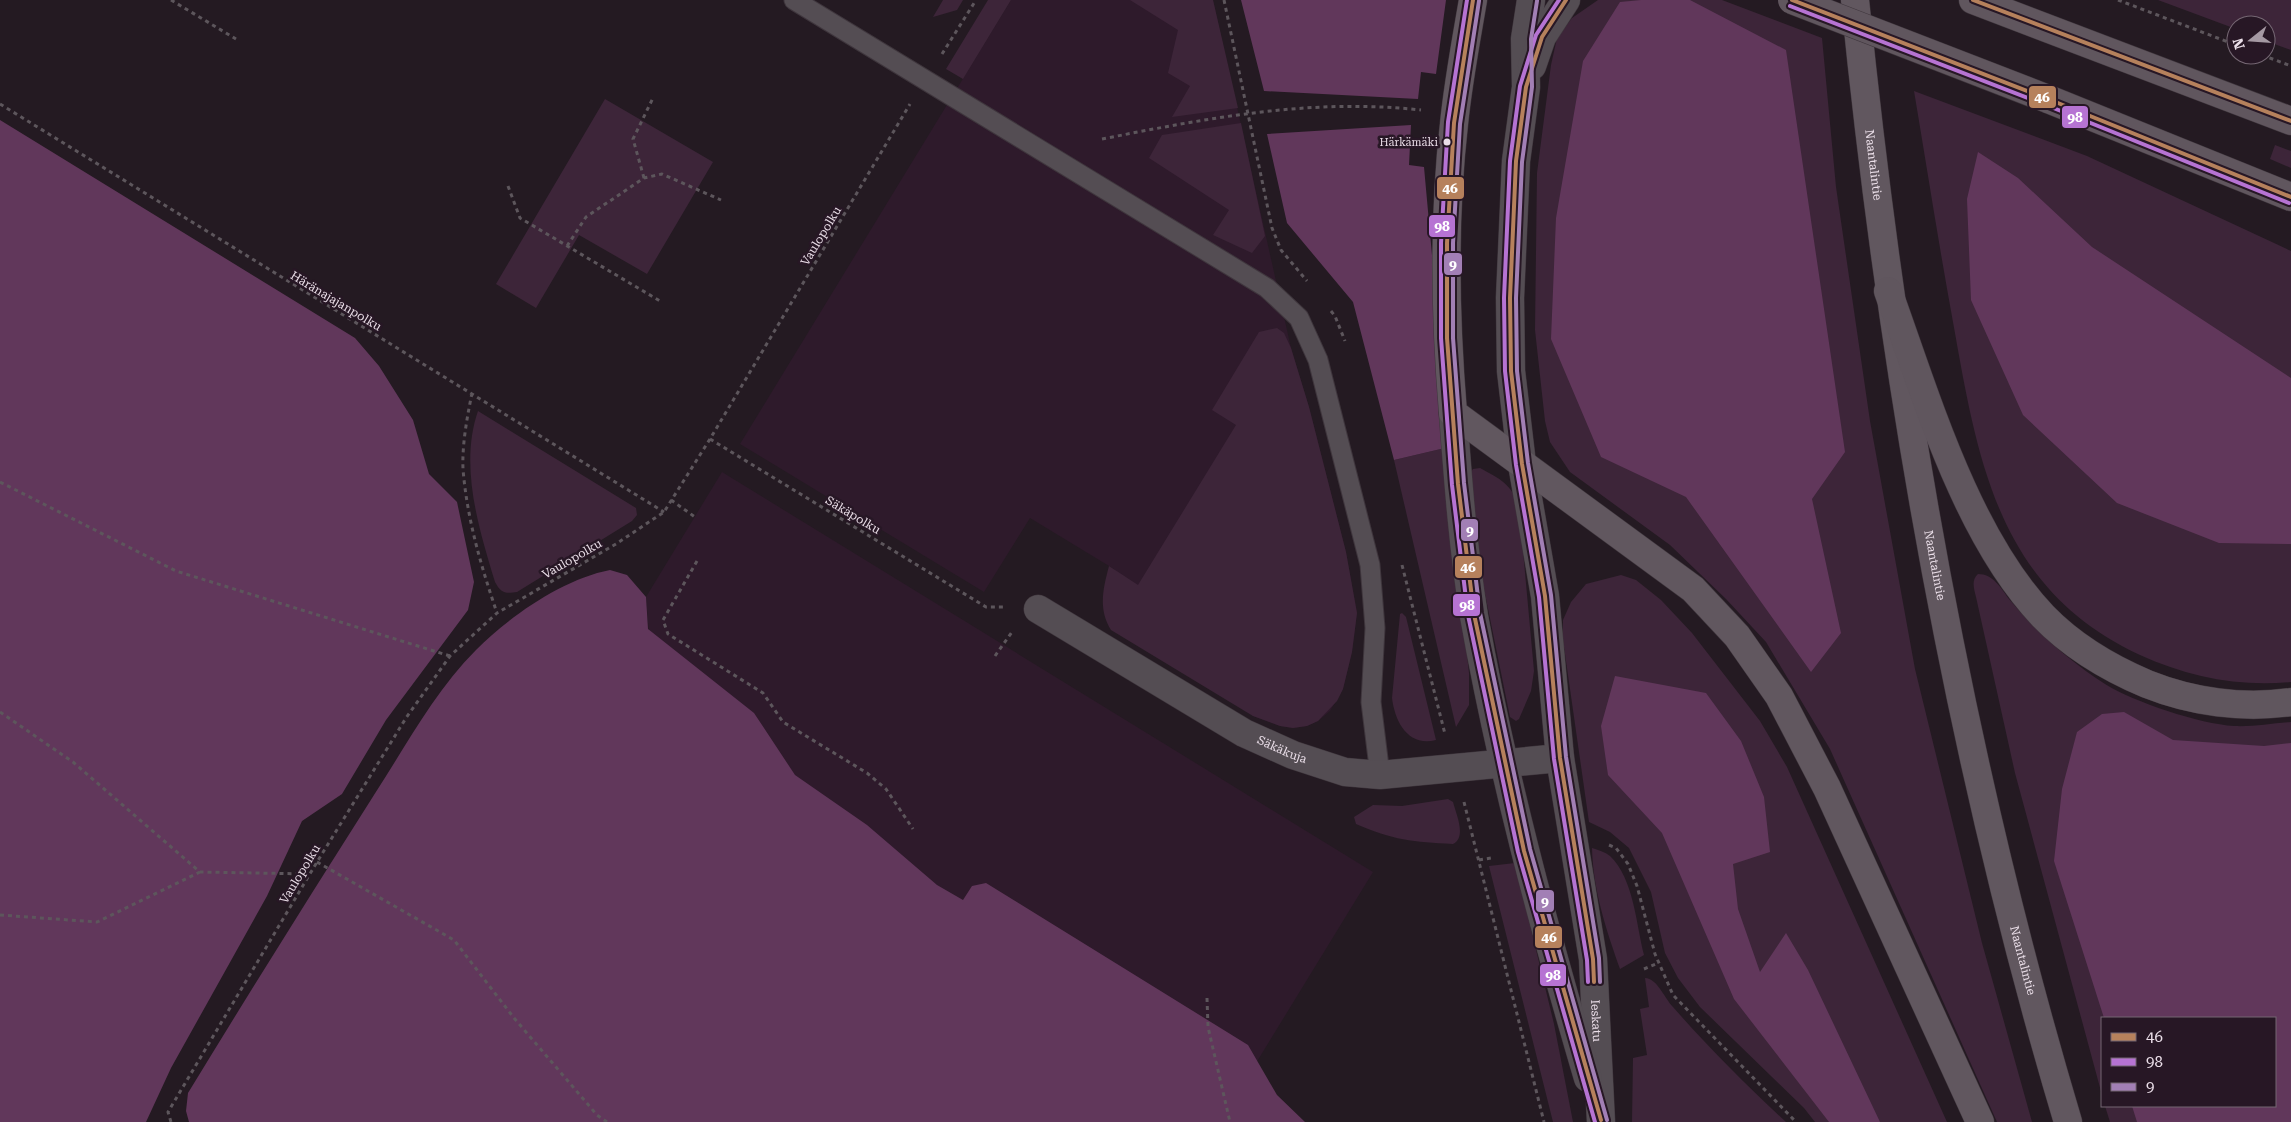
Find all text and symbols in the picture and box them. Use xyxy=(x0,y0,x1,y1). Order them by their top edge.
north arrow xyxy=(2226,15,2276,65)
text: N xyxy=(2229,36,2248,51)
line badge: 46 xyxy=(2028,85,2057,109)
text: 46 xyxy=(2034,89,2050,105)
line badge: 98 xyxy=(2061,105,2089,129)
text: 98 xyxy=(2067,109,2083,125)
street label: Naantalintie xyxy=(1862,129,1885,202)
place label: Härkämäki xyxy=(1379,136,1438,149)
marker: Härkämäki xyxy=(1442,137,1452,147)
line badge: 46 xyxy=(1436,176,1465,200)
text: 46 xyxy=(1442,180,1458,196)
street label: Vaulopolku xyxy=(798,203,844,268)
line badge: 98 xyxy=(1428,214,1456,238)
text: 98 xyxy=(1434,218,1450,234)
line badge: 9 xyxy=(1443,252,1463,276)
text: 9 xyxy=(1449,256,1457,272)
street label: Häränajajanpolku xyxy=(288,268,384,334)
street label: Säkäpolku xyxy=(823,493,883,537)
line badge: 9 xyxy=(1460,518,1479,542)
text: 9 xyxy=(1466,522,1474,538)
street label: Naantalintie xyxy=(1921,529,1948,602)
street label: Vaulopolku xyxy=(540,536,605,582)
line badge: 46 xyxy=(1454,555,1483,579)
text: 46 xyxy=(1460,559,1476,575)
line badge: 98 xyxy=(1452,593,1481,617)
text: 98 xyxy=(1459,597,1475,613)
street label: Säkäkuja xyxy=(1255,733,1309,766)
street label: Vaulopolku xyxy=(277,841,323,906)
line badge: 9 xyxy=(1535,889,1555,913)
text: 9 xyxy=(1541,893,1549,909)
street label: Naantalintie xyxy=(2007,924,2039,997)
line badge: 46 xyxy=(1534,925,1563,949)
text: 46 xyxy=(1541,929,1557,945)
line badge: 98 xyxy=(1539,963,1567,987)
text: 98 xyxy=(1545,967,1561,983)
street label: Ieskatu xyxy=(1588,999,1604,1043)
legend xyxy=(2101,1017,2276,1107)
text: 46 xyxy=(2146,1028,2163,1046)
text: 98 xyxy=(2146,1053,2163,1071)
text: 9 xyxy=(2146,1078,2154,1096)

